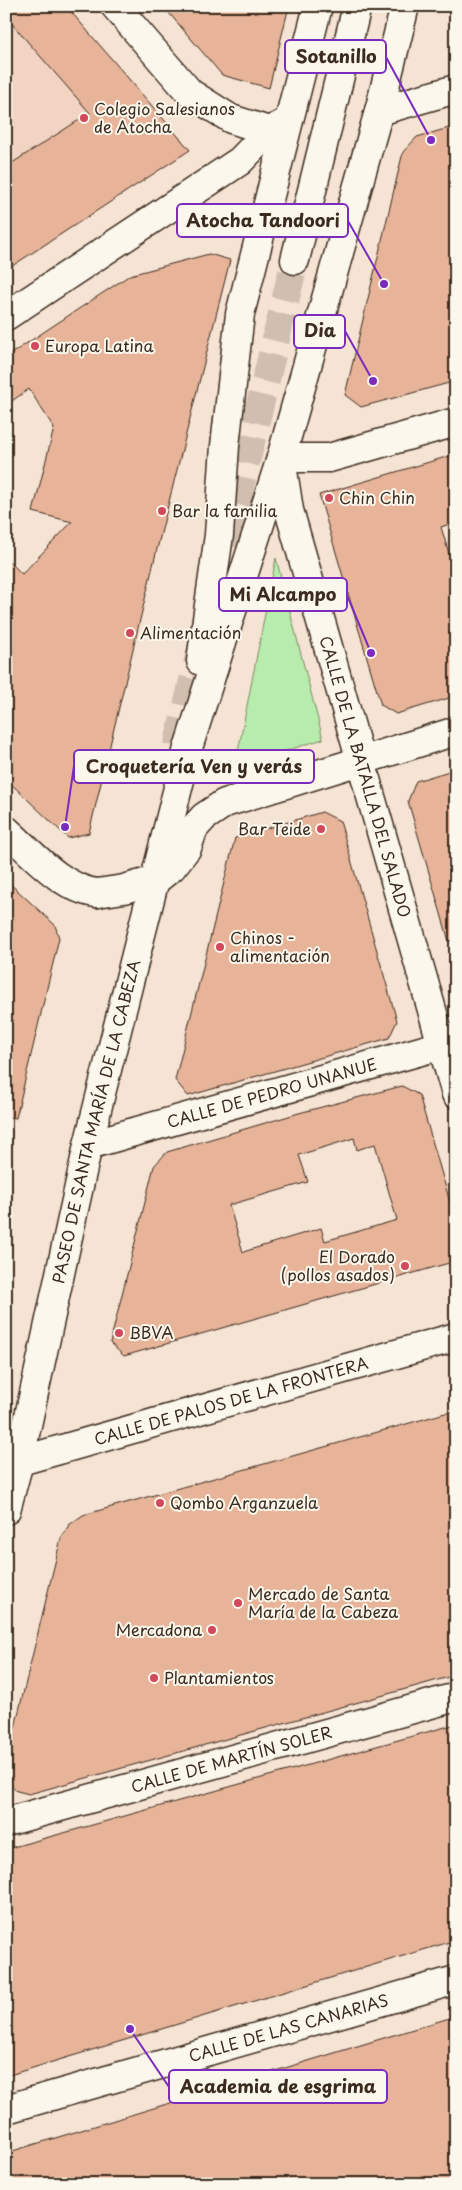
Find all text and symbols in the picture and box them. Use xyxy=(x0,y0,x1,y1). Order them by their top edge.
callout: Sotanillo xyxy=(285,40,386,73)
text: Sotanillo xyxy=(295,42,377,69)
place label: Colegio Salesianos de Atocha xyxy=(94,96,235,138)
marker: Colegio Salesianos de Atocha xyxy=(78,112,90,124)
callout: Atocha Tandoori xyxy=(177,204,348,237)
text: Atocha Tandoori xyxy=(186,206,340,233)
callout: Dia xyxy=(294,315,345,348)
text: Dia xyxy=(304,316,337,343)
place label: Europa Latina xyxy=(45,333,153,357)
marker: Europa Latina xyxy=(29,340,41,352)
place label: Chin Chin xyxy=(339,485,415,509)
marker: Chin Chin xyxy=(323,492,335,504)
place label: Bar la familia xyxy=(172,498,278,522)
marker: Bar la familia xyxy=(156,505,168,517)
callout: Mi Alcampo xyxy=(219,578,347,611)
text: Mi Alcampo xyxy=(230,580,337,607)
place label: Alimentación xyxy=(140,620,241,644)
marker: Alimentación xyxy=(124,627,136,639)
street label: CALLE DE LA BATALLA DEL SALADO xyxy=(315,633,418,920)
callout: Croquetería Ven y verás xyxy=(74,750,314,783)
text: Croquetería Ven y verás xyxy=(86,752,303,779)
place label: Bar Teide xyxy=(238,816,311,840)
marker: Bar Teide xyxy=(315,823,327,835)
place label: Chinos - alimentación xyxy=(230,925,330,967)
marker: Chinos - alimentación xyxy=(214,941,226,953)
street label: PASEO DE SANTA MARÍA DE LA CABEZA xyxy=(45,956,145,1286)
street label: CALLE DE PEDRO UNANUE xyxy=(164,1051,379,1133)
place label: El Dorado (pollos asados) xyxy=(281,1244,395,1286)
marker: El Dorado (pollos asados) xyxy=(399,1260,411,1272)
place label: BBVA xyxy=(129,1320,174,1344)
marker: BBVA xyxy=(113,1327,125,1339)
street label: CALLE DE PALOS DE LA FRONTERA xyxy=(91,1350,371,1450)
place label: Qombo Arganzuela xyxy=(170,1490,318,1514)
marker: Qombo Arganzuela xyxy=(154,1497,166,1509)
place label: Mercado de Santa María de la Cabeza xyxy=(248,1581,398,1623)
marker: Mercado de Santa María de la Cabeza xyxy=(232,1597,244,1609)
place label: Mercadona xyxy=(116,1617,202,1641)
marker: Mercadona xyxy=(206,1624,218,1636)
place label: Plantamientos xyxy=(164,1665,274,1689)
marker: Plantamientos xyxy=(148,1672,160,1684)
street label: CALLE DE MARTÍN SOLER xyxy=(128,1719,335,1798)
street label: CALLE DE LAS CANARIAS xyxy=(186,1987,391,2067)
callout: Academia de esgrima xyxy=(169,2070,387,2103)
text: Academia de esgrima xyxy=(179,2072,377,2099)

